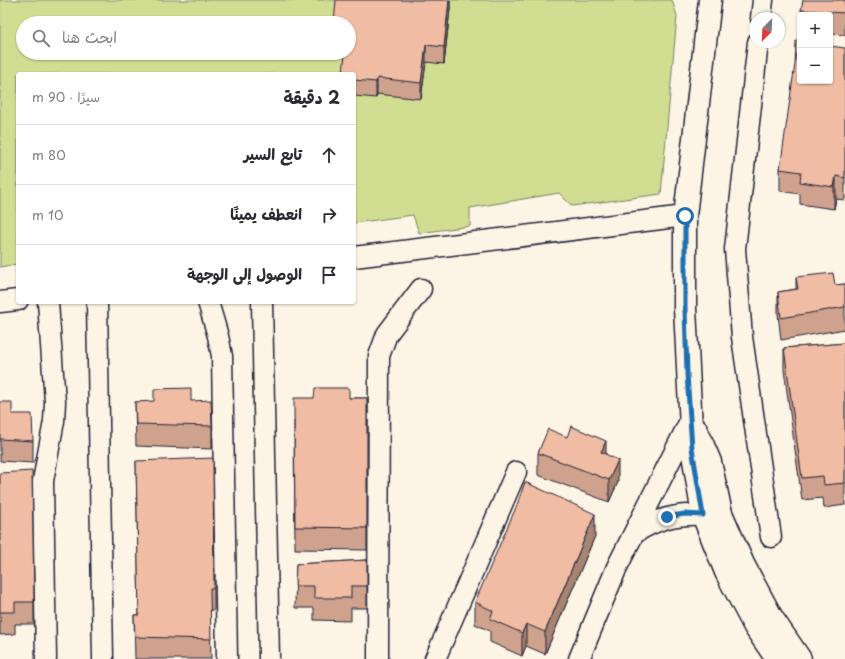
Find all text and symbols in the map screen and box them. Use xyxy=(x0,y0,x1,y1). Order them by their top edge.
north arrow xyxy=(749,12,785,48)
map controls xyxy=(797,12,833,84)
button: + xyxy=(797,12,833,48)
search box xyxy=(16,16,356,60)
text: ابحث هنا xyxy=(62,25,117,48)
icon: search xyxy=(30,27,52,49)
button: − xyxy=(797,48,833,84)
text: 2 دقيقة xyxy=(283,84,340,110)
text: سيرًا · 90 m xyxy=(32,87,100,106)
text: تابع السير xyxy=(244,142,302,165)
icon: ahead xyxy=(318,144,340,166)
text: 80 m xyxy=(32,145,66,164)
text: انعطف يمينًا xyxy=(230,202,302,225)
icon: right xyxy=(318,204,340,226)
text: 10 m xyxy=(32,205,63,224)
route start xyxy=(676,207,694,225)
text: الوصول إلى الوجهة xyxy=(187,262,302,285)
icon: arrive xyxy=(318,264,340,286)
route end xyxy=(658,508,676,526)

